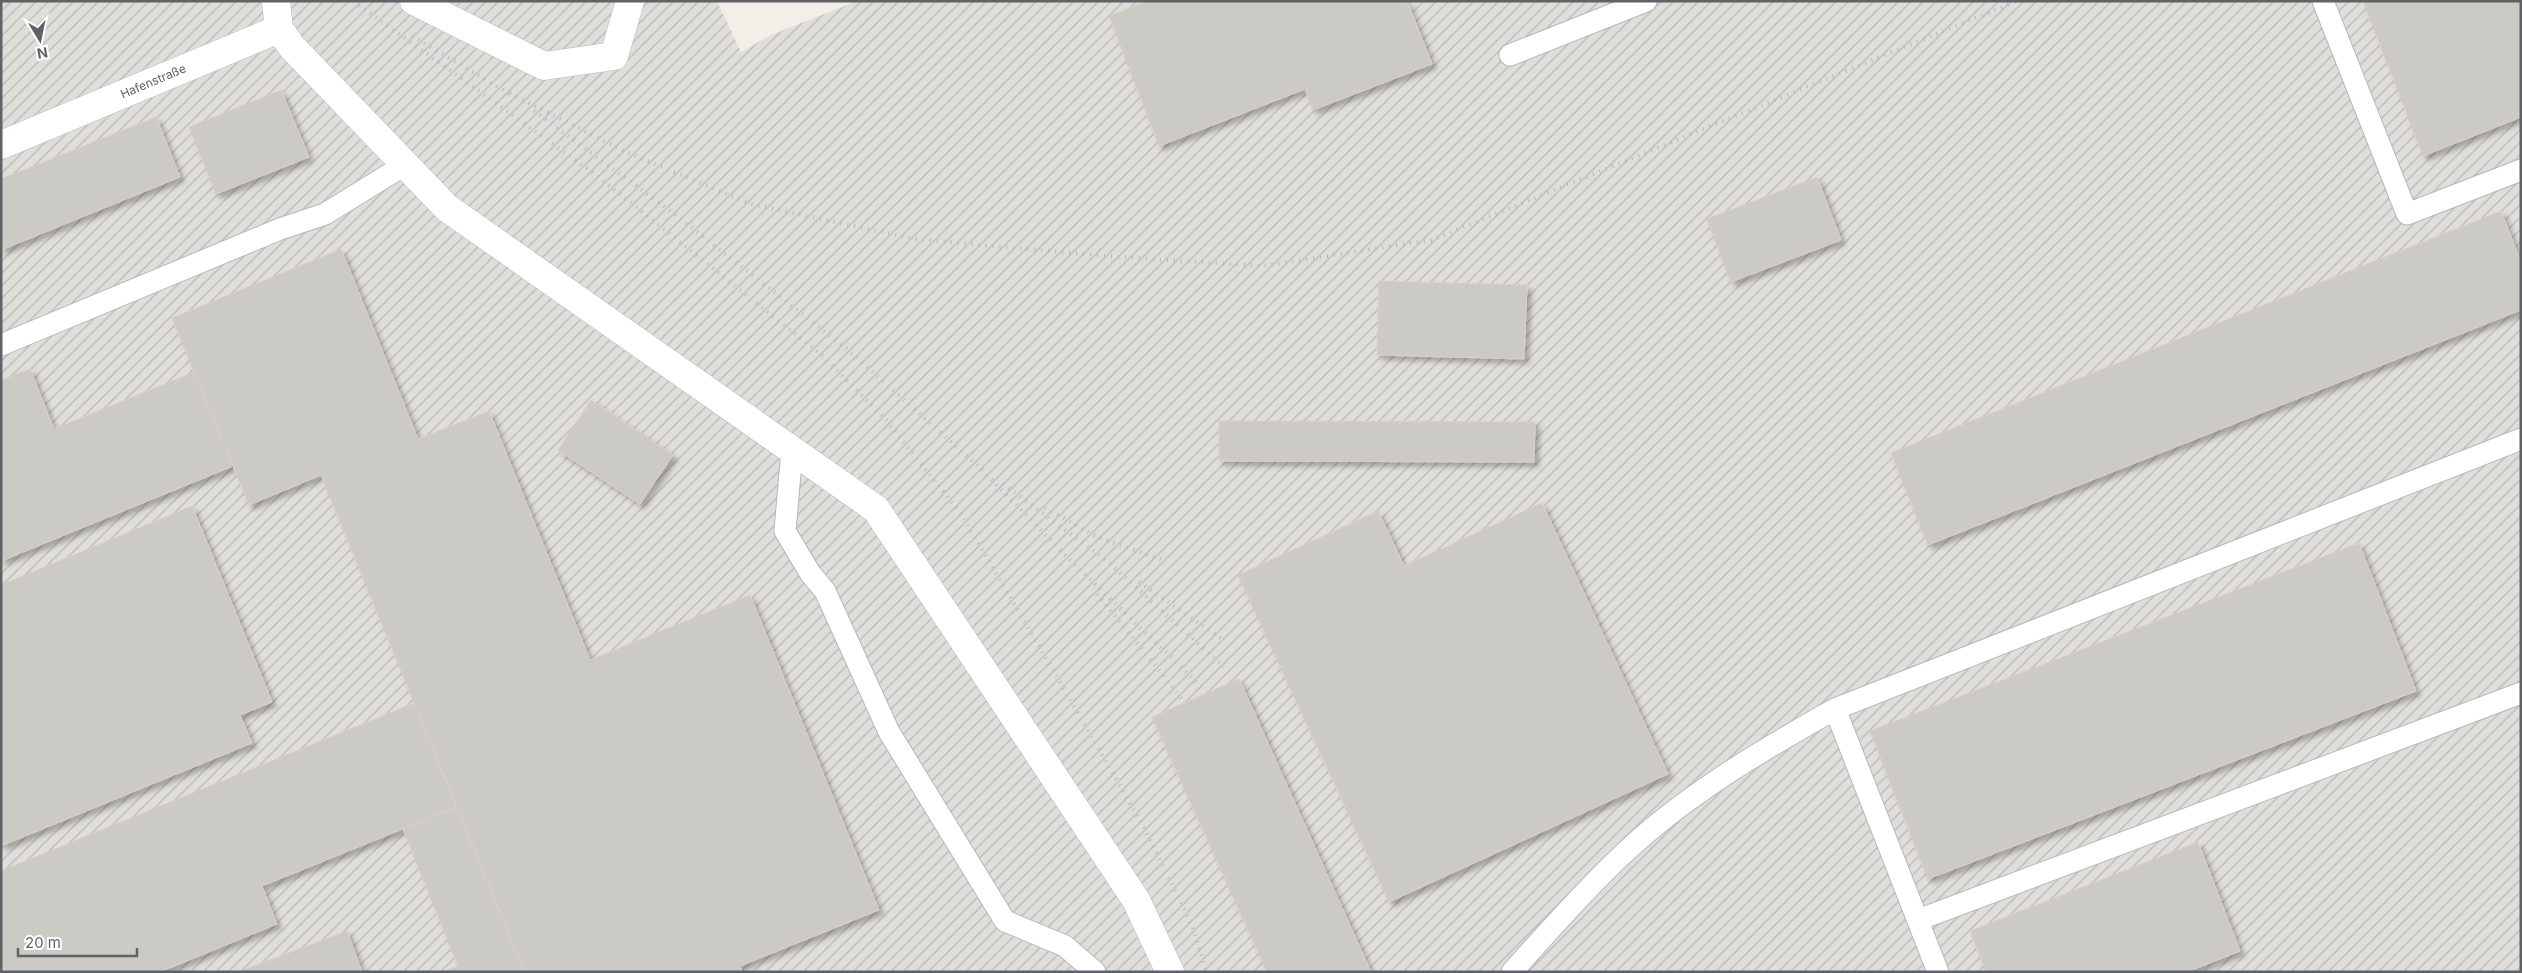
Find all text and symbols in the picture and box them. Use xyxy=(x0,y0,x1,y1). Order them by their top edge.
north arrow xyxy=(15,15,65,65)
text: N xyxy=(36,44,49,63)
street label: Hafenstraße xyxy=(118,60,188,102)
scale bar xyxy=(18,926,136,958)
text: 20 m xyxy=(25,933,61,952)

